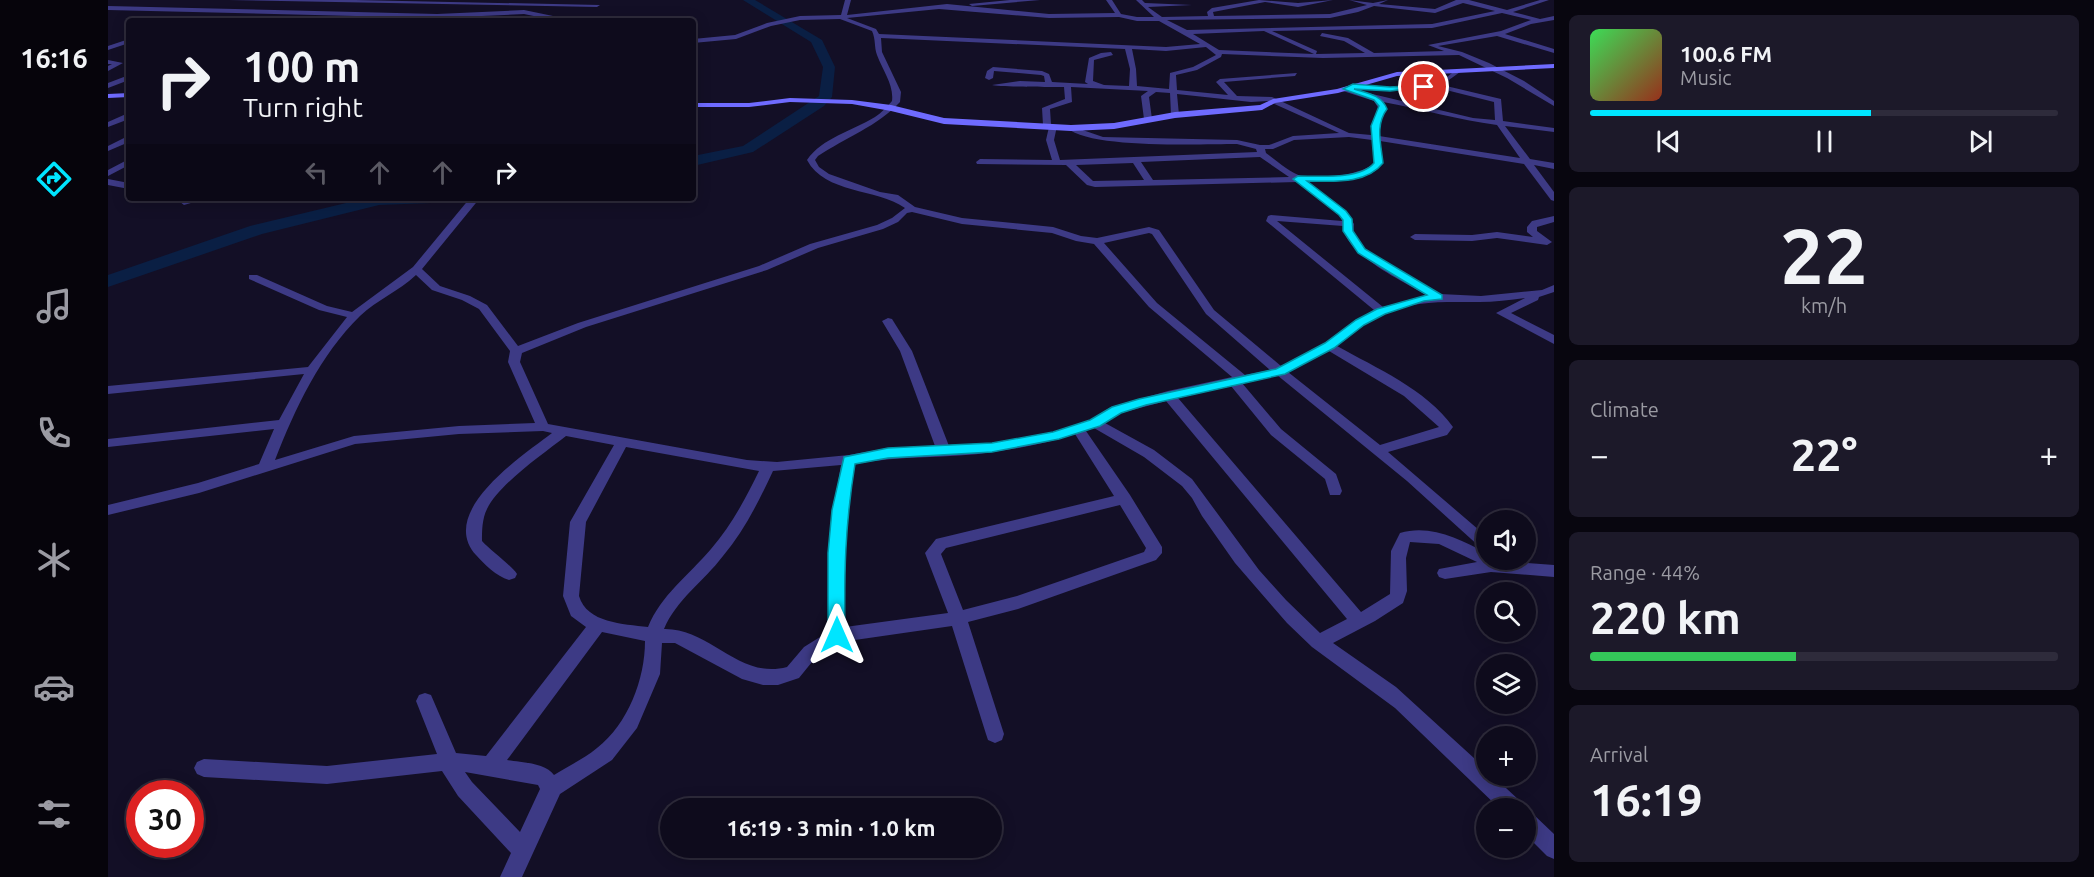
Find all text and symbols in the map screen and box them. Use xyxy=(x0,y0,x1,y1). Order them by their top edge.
text: 100.6 FM xyxy=(1680,41,1772,66)
icon: right xyxy=(144,42,222,120)
text: 16:16 xyxy=(20,43,88,73)
text: 100 m xyxy=(243,43,360,90)
pin xyxy=(1398,61,1449,112)
text: Music xyxy=(1680,66,1732,89)
icon: arrive xyxy=(1407,70,1440,103)
text: Turn right xyxy=(243,92,363,122)
icon: previous xyxy=(1652,125,1685,158)
icon: pause xyxy=(1808,125,1841,158)
icon: next xyxy=(1964,125,1997,158)
icon: left xyxy=(300,156,333,189)
icon: ahead xyxy=(363,156,396,189)
icon: ahead xyxy=(426,156,459,189)
icon: right xyxy=(489,156,522,189)
icon: directions xyxy=(33,158,75,200)
text: 22 xyxy=(1780,211,1868,299)
icon: music xyxy=(33,285,75,327)
text: km/h xyxy=(1801,294,1847,317)
text: Climate xyxy=(1590,398,1659,421)
icon: phone xyxy=(33,412,75,454)
text: 22° xyxy=(1791,429,1857,480)
text: − xyxy=(1590,436,1609,473)
text: + xyxy=(2039,436,2058,473)
map controls xyxy=(1476,510,1536,858)
button: sound xyxy=(1476,510,1536,570)
icon: climate xyxy=(33,539,75,581)
text: Range · 44% xyxy=(1590,561,1700,584)
button: search xyxy=(1476,582,1536,642)
text: 220 km xyxy=(1590,592,1741,643)
position arrow xyxy=(805,603,869,667)
button: layers xyxy=(1476,654,1536,714)
icon: car xyxy=(33,666,75,708)
button: + xyxy=(1476,726,1536,786)
text: Arrival xyxy=(1590,743,1648,766)
text: 16:19 xyxy=(1590,774,1703,825)
speed limit sign: 30 xyxy=(126,780,204,858)
icon: filters xyxy=(33,793,75,835)
button: − xyxy=(1476,798,1536,858)
text: 16:19 · 3 min · 1.0 km xyxy=(726,815,936,840)

